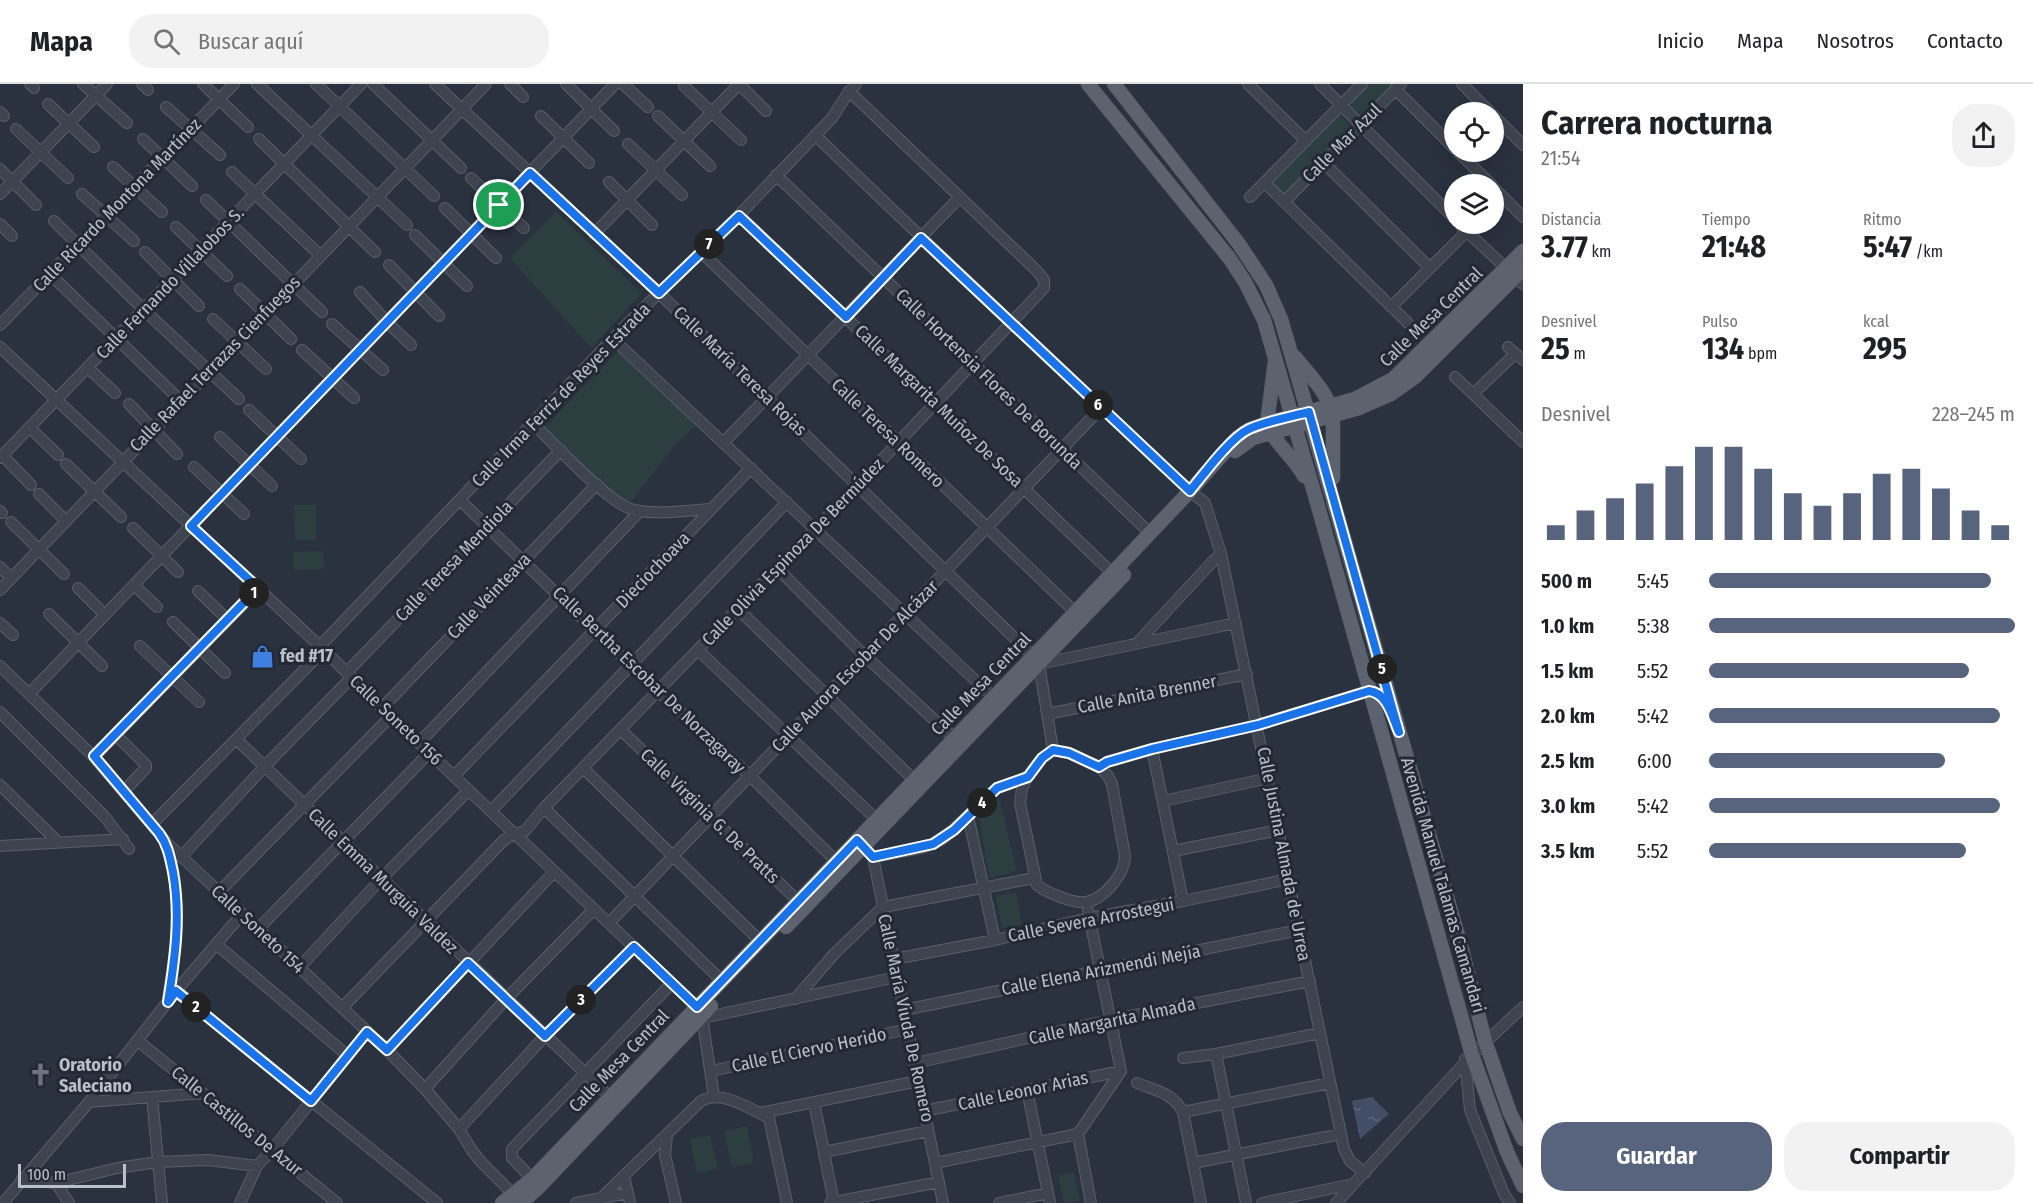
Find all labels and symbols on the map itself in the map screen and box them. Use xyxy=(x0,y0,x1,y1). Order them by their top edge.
street label: Calle Mar Azul xyxy=(1298,99,1386,187)
street label: Calle Ricardo Montona Martínez xyxy=(28,114,206,296)
pin xyxy=(473,179,524,230)
street label: Calle Fernando Villalobos S. xyxy=(91,202,249,364)
pin: 7 xyxy=(694,229,724,259)
street label: Calle Mesa Central xyxy=(1375,262,1487,372)
street label: Calle Rafael Terrazas Cienfuegos xyxy=(125,271,305,457)
street label: Calle Hortensia Flores De Borunda xyxy=(891,284,1087,474)
street label: Calle Irma Ferriz de Reyes Estrada xyxy=(467,298,655,492)
street label: Calle María Teresa Rojas xyxy=(669,302,812,441)
street label: Calle Margarita Muñoz De Sosa xyxy=(850,320,1028,492)
street label: Calle Teresa Romero xyxy=(827,373,949,493)
pin: 6 xyxy=(1083,390,1113,420)
street label: Calle Olivia Espinoza De Bermúdez xyxy=(697,453,889,651)
street label: Calle Teresa Mendiola xyxy=(391,496,518,626)
street label: Dieciochoava xyxy=(611,527,695,613)
street label: Calle Veinteava xyxy=(442,548,536,644)
street label: Calle Aurora Escobar De Alcázar xyxy=(767,575,944,757)
pin: 1 xyxy=(239,578,269,608)
street label: Calle Bertha Escobar De Norzagaray xyxy=(548,582,750,778)
street label: Calle Mesa Central xyxy=(926,628,1036,740)
shop icon: fed #17 xyxy=(249,643,275,669)
place label: fed #17 xyxy=(280,645,333,667)
pin: 5 xyxy=(1367,654,1397,684)
street label: Calle Soneto 156 xyxy=(345,670,447,770)
street label: Calle Anita Brenner xyxy=(1076,670,1219,718)
street label: Calle Virginia G. De Pratts xyxy=(636,744,784,888)
street label: Calle Justina Almada de Urrea xyxy=(1252,745,1316,963)
street label: Avenida Manuel Talamas Camandari xyxy=(1396,755,1490,1015)
pin: 4 xyxy=(967,788,997,818)
street label: Calle Emma Murguía Valdez xyxy=(303,804,463,958)
street label: Calle Soneto 154 xyxy=(207,880,310,978)
street label: Calle Severa Arrostegui xyxy=(1006,893,1176,947)
street label: Calle María Viuda De Romero xyxy=(873,912,939,1124)
street label: Calle Elena Arizmendi Mejía xyxy=(1000,940,1203,1000)
pin: 3 xyxy=(566,985,596,1015)
pin: 2 xyxy=(181,992,211,1022)
street label: Calle Margarita Almada xyxy=(1027,993,1197,1049)
street label: Calle Mesa Central xyxy=(564,1005,674,1117)
street label: Calle El Ciervo Herido xyxy=(730,1023,888,1077)
place label: Oratorio Saleciano xyxy=(59,1054,132,1097)
street label: Calle Castillos De Azur xyxy=(167,1061,308,1181)
church icon: Oratorio Saleciano xyxy=(28,1062,54,1088)
street label: Calle Leonor Arias xyxy=(956,1066,1090,1116)
scale bar xyxy=(18,1161,126,1188)

